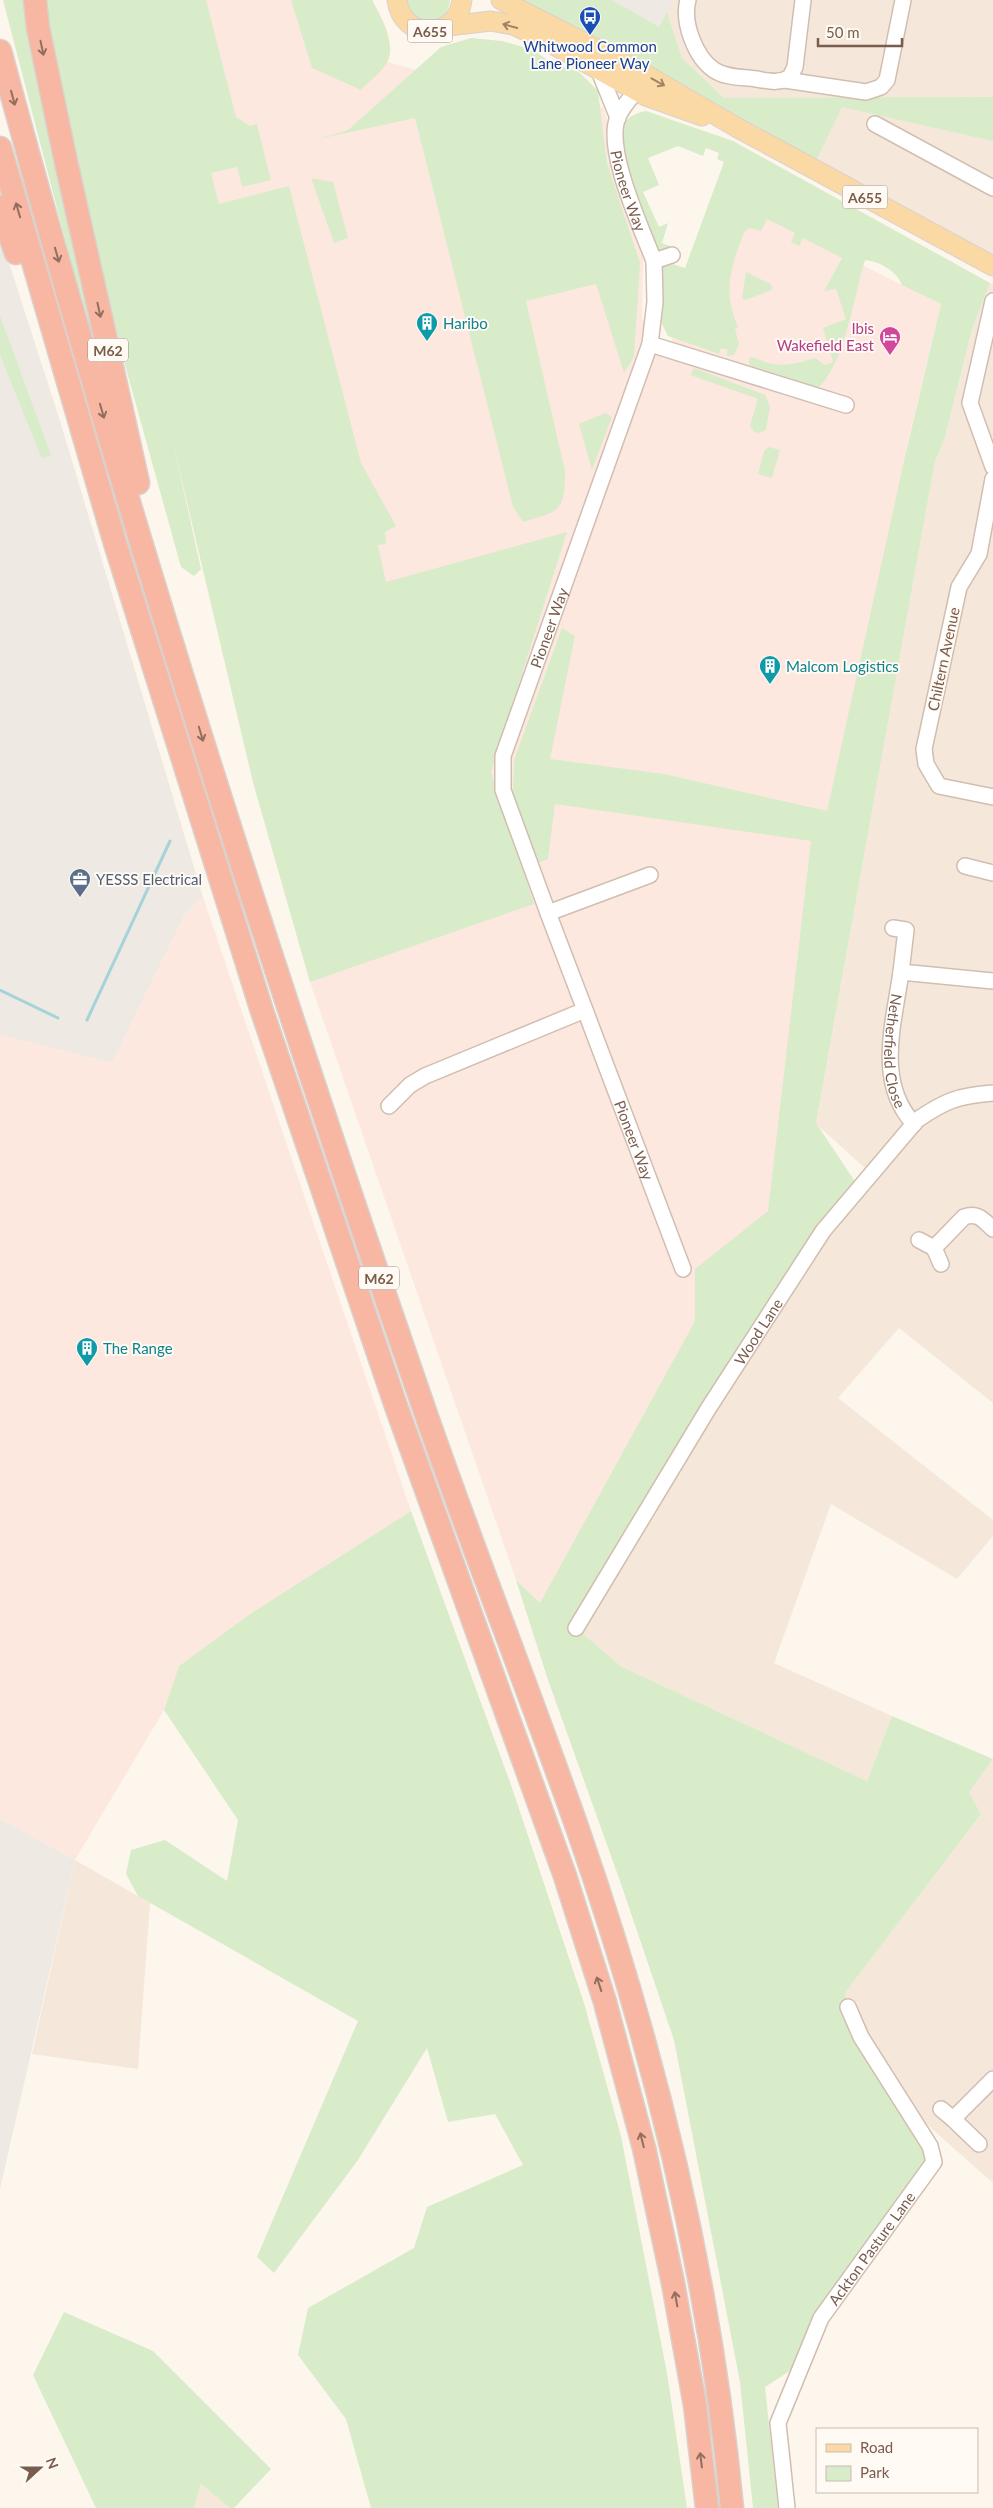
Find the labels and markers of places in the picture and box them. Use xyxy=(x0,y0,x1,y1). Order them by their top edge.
bus stop icon: Whitwood Common Lane Pioneer Way xyxy=(578,5,602,36)
place label: Whitwood Common Lane Pioneer Way xyxy=(523,37,657,72)
building icon: Haribo xyxy=(415,311,439,342)
place label: Haribo xyxy=(443,314,488,332)
place label: Ibis Wakefield East xyxy=(777,319,875,354)
hotel icon: Ibis Wakefield East xyxy=(878,325,902,356)
building icon: Malcom Logistics xyxy=(758,654,782,685)
place label: Malcom Logistics xyxy=(786,657,899,675)
office icon: YESSS Electrical xyxy=(68,867,92,898)
place label: YESSS Electrical xyxy=(96,870,202,888)
building icon: The Range xyxy=(75,1336,99,1367)
place label: The Range xyxy=(103,1339,173,1357)

